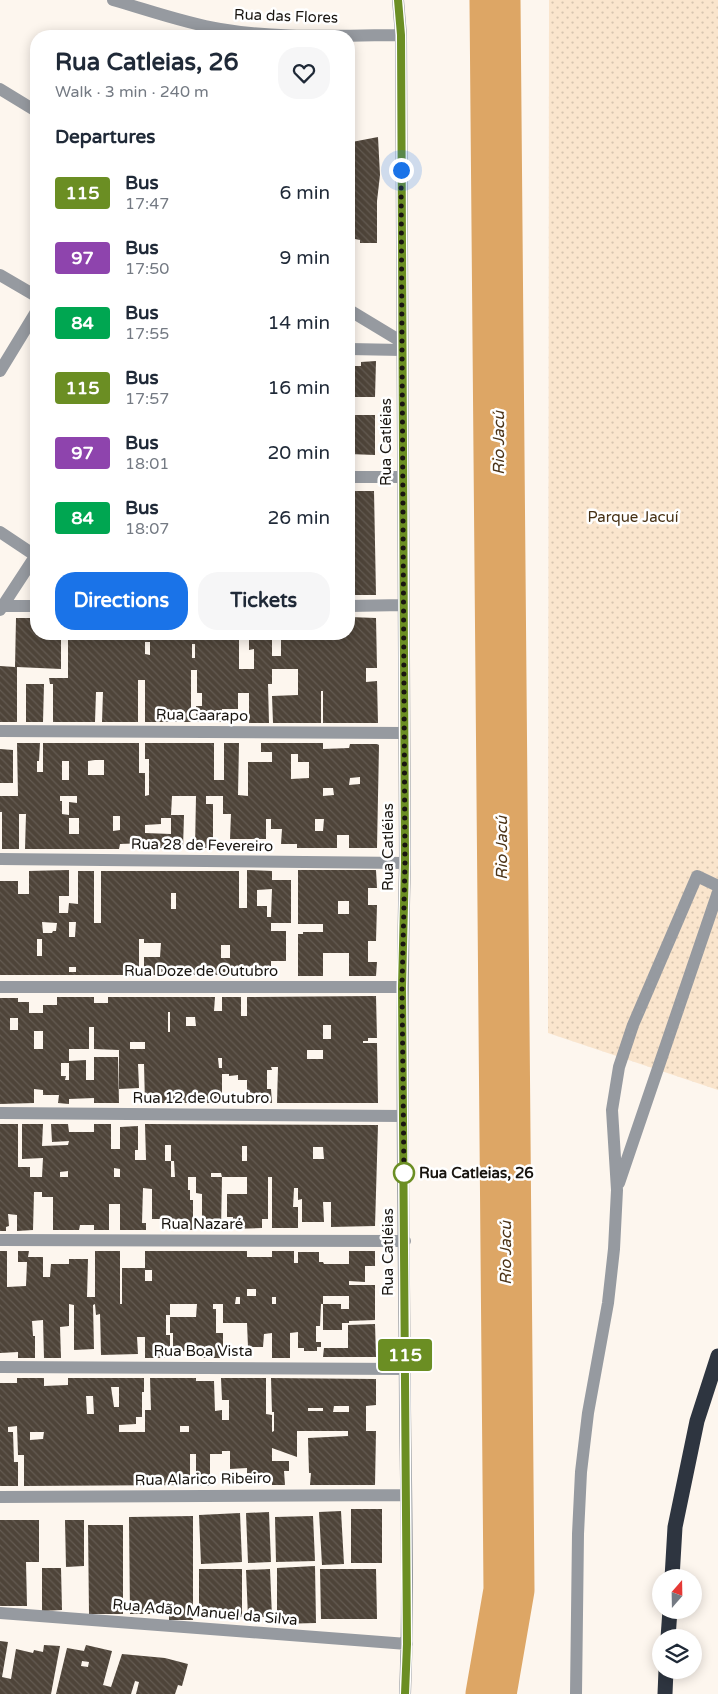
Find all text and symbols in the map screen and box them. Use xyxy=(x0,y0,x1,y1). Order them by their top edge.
street label: Rua das Flores xyxy=(234,5,338,27)
button: heart xyxy=(278,47,330,99)
text: Rua Catleias, 26 xyxy=(55,48,239,77)
text: Walk · 3 min · 240 m xyxy=(55,82,209,102)
text: Departures xyxy=(55,126,155,148)
your location xyxy=(389,158,414,183)
text: Bus xyxy=(125,172,159,194)
text: 115 xyxy=(66,182,99,204)
text: 6 min xyxy=(279,182,330,204)
text: 17:47 xyxy=(125,194,169,214)
text: Bus xyxy=(125,237,159,259)
text: 97 xyxy=(71,247,94,269)
text: 9 min xyxy=(279,247,330,269)
text: 17:50 xyxy=(125,259,169,279)
text: Bus xyxy=(125,302,159,324)
text: 84 xyxy=(71,312,94,334)
text: 14 min xyxy=(267,312,330,334)
text: 17:55 xyxy=(125,324,169,344)
text: Bus xyxy=(125,367,159,389)
text: 115 xyxy=(66,377,99,399)
text: 16 min xyxy=(267,377,330,399)
text: 17:57 xyxy=(125,389,169,409)
street label: Rua Catléias xyxy=(377,398,395,486)
water label: Rio Jacú xyxy=(489,410,509,475)
text: Bus xyxy=(125,432,159,454)
text: 97 xyxy=(71,442,94,464)
text: 20 min xyxy=(267,442,330,464)
text: 18:01 xyxy=(125,454,169,474)
text: Bus xyxy=(125,497,159,519)
text: 84 xyxy=(71,507,94,529)
text: 26 min xyxy=(267,507,330,529)
park label: Parque Jacuí xyxy=(588,508,679,526)
text: 18:07 xyxy=(125,519,169,539)
button: Directions xyxy=(55,572,188,630)
button: Tickets xyxy=(198,572,330,630)
street label: Rua Caarapo xyxy=(156,705,248,725)
street label: Rua Catléias xyxy=(379,803,397,891)
water label: Rio Jacú xyxy=(492,815,512,880)
street label: Rua 28 de Fevereiro xyxy=(131,835,273,855)
street label: Rua Doze de Outubro xyxy=(124,962,278,980)
street label: Rua 12 de Outubro xyxy=(133,1089,269,1107)
marker: Rua Catleias, 26 xyxy=(393,1162,415,1184)
place label: Rua Catleias, 26 xyxy=(419,1164,534,1182)
street label: Rua Catléias xyxy=(379,1208,397,1296)
street label: Rua Nazaré xyxy=(161,1215,243,1233)
water label: Rio Jacú xyxy=(496,1220,516,1285)
line badge: 115 xyxy=(376,1339,434,1371)
street label: Rua Boa Vista xyxy=(153,1342,253,1360)
text: 115 xyxy=(388,1344,422,1366)
street label: Rua Alarico Ribeiro xyxy=(135,1469,271,1489)
north arrow xyxy=(652,1569,702,1619)
map controls xyxy=(652,1569,702,1679)
street label: Rua Adão Manuel da Silva xyxy=(112,1595,298,1629)
button: layers xyxy=(652,1629,702,1679)

